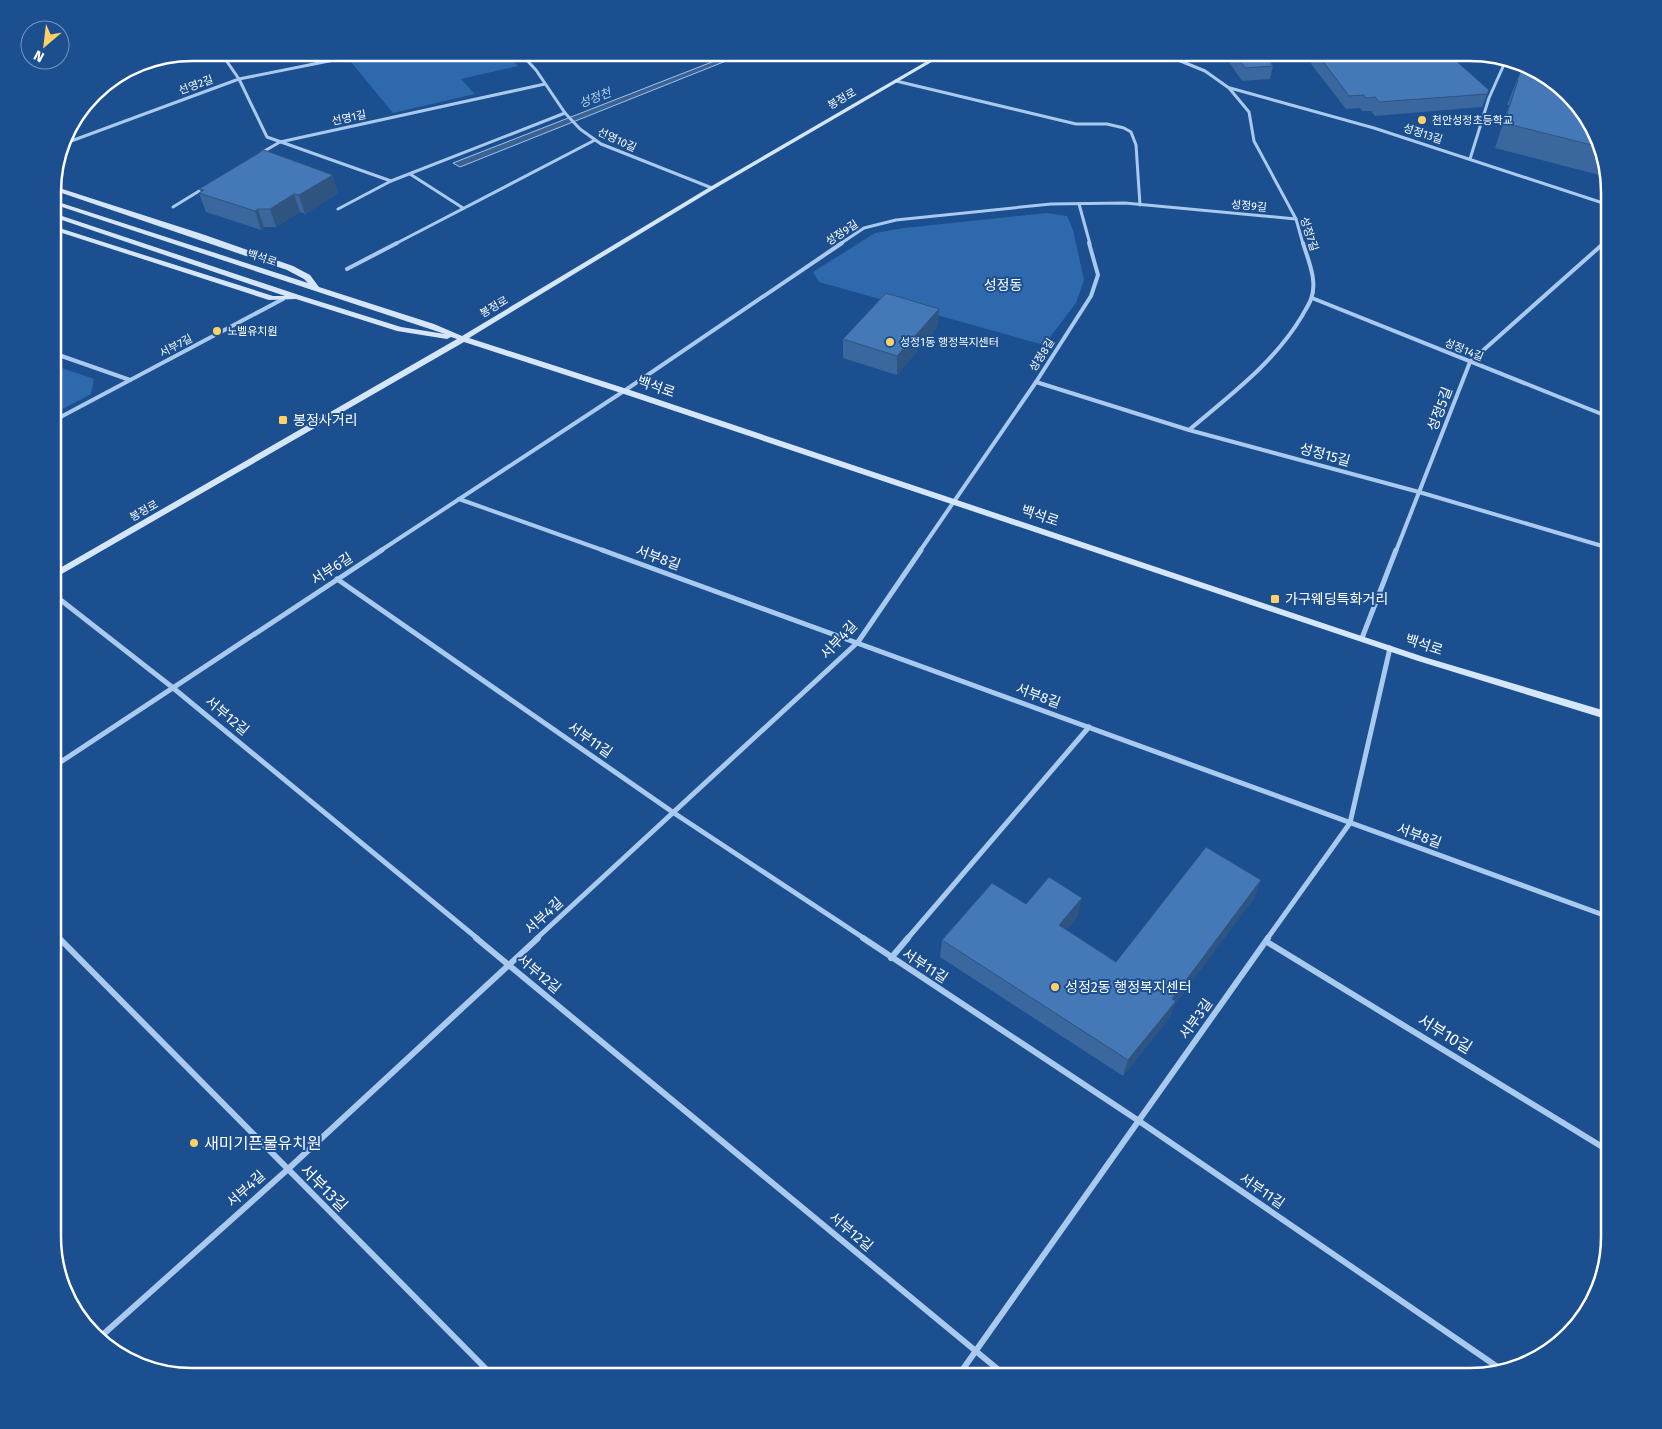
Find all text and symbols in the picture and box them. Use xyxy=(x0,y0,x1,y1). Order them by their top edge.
north arrow xyxy=(20,20,70,70)
text: N xyxy=(31,46,47,66)
street label: 선영2길 xyxy=(177,73,215,97)
water label: 성정천 xyxy=(577,85,615,110)
street label: 봉정로 xyxy=(826,86,858,112)
street label: 선영1길 xyxy=(330,108,368,128)
marker: 천안성정초등학교 xyxy=(1416,114,1428,126)
place label: 천안성정초등학교 xyxy=(1432,114,1513,127)
street label: 성정13길 xyxy=(1402,122,1444,146)
street label: 선영10길 xyxy=(596,125,638,155)
street label: 성정9길 xyxy=(1230,198,1268,214)
street label: 성정7길 xyxy=(1297,215,1321,253)
street label: 성정9길 xyxy=(823,218,861,248)
street label: 백석로 xyxy=(246,247,278,269)
district label: 성정동 xyxy=(984,277,1022,294)
street label: 봉정로 xyxy=(478,294,510,320)
marker: 노벨유치원 xyxy=(211,325,223,337)
place label: 노벨유치원 xyxy=(227,325,278,338)
street label: 서부7길 xyxy=(157,332,195,360)
marker: 성정1동 행정복지센터 xyxy=(884,336,896,348)
place label: 성정1동 행정복지센터 xyxy=(900,336,999,349)
street label: 성정8길 xyxy=(1027,336,1057,374)
street label: 성정14길 xyxy=(1443,336,1485,364)
street label: 백석로 xyxy=(635,373,677,401)
street label: 성정5길 xyxy=(1424,385,1456,433)
place label: 봉정사거리 xyxy=(293,412,357,429)
marker: 봉정사거리 xyxy=(277,414,289,426)
street label: 성정15길 xyxy=(1298,440,1352,470)
street label: 봉정로 xyxy=(128,498,160,524)
street label: 백석로 xyxy=(1019,502,1061,530)
street label: 서부8길 xyxy=(633,542,683,574)
street label: 서부6길 xyxy=(308,549,356,589)
place label: 가구웨딩특화거리 xyxy=(1285,591,1388,608)
marker: 가구웨딩특화거리 xyxy=(1269,593,1281,605)
street label: 서부4길 xyxy=(817,617,861,663)
street label: 백석로 xyxy=(1403,631,1445,659)
street label: 서부8길 xyxy=(1013,680,1063,712)
street label: 서부12길 xyxy=(202,693,252,739)
street label: 서부11길 xyxy=(564,719,616,761)
street label: 서부8길 xyxy=(1394,820,1444,852)
street label: 서부4길 xyxy=(521,894,567,938)
street label: 서부11길 xyxy=(899,945,951,987)
street label: 서부12길 xyxy=(514,951,564,997)
place label: 성정2동 행정복지센터 xyxy=(1065,979,1192,996)
marker: 성정2동 행정복지센터 xyxy=(1049,981,1061,993)
street label: 서부3길 xyxy=(1176,995,1216,1043)
street label: 서부10길 xyxy=(1414,1010,1476,1058)
place label: 새미기픈물유치원 xyxy=(204,1134,322,1153)
marker: 새미기픈물유치원 xyxy=(188,1137,200,1149)
street label: 서부13길 xyxy=(296,1160,352,1216)
street label: 서부4길 xyxy=(223,1167,269,1211)
street label: 서부11길 xyxy=(1236,1170,1288,1212)
street label: 서부12길 xyxy=(826,1209,876,1255)

